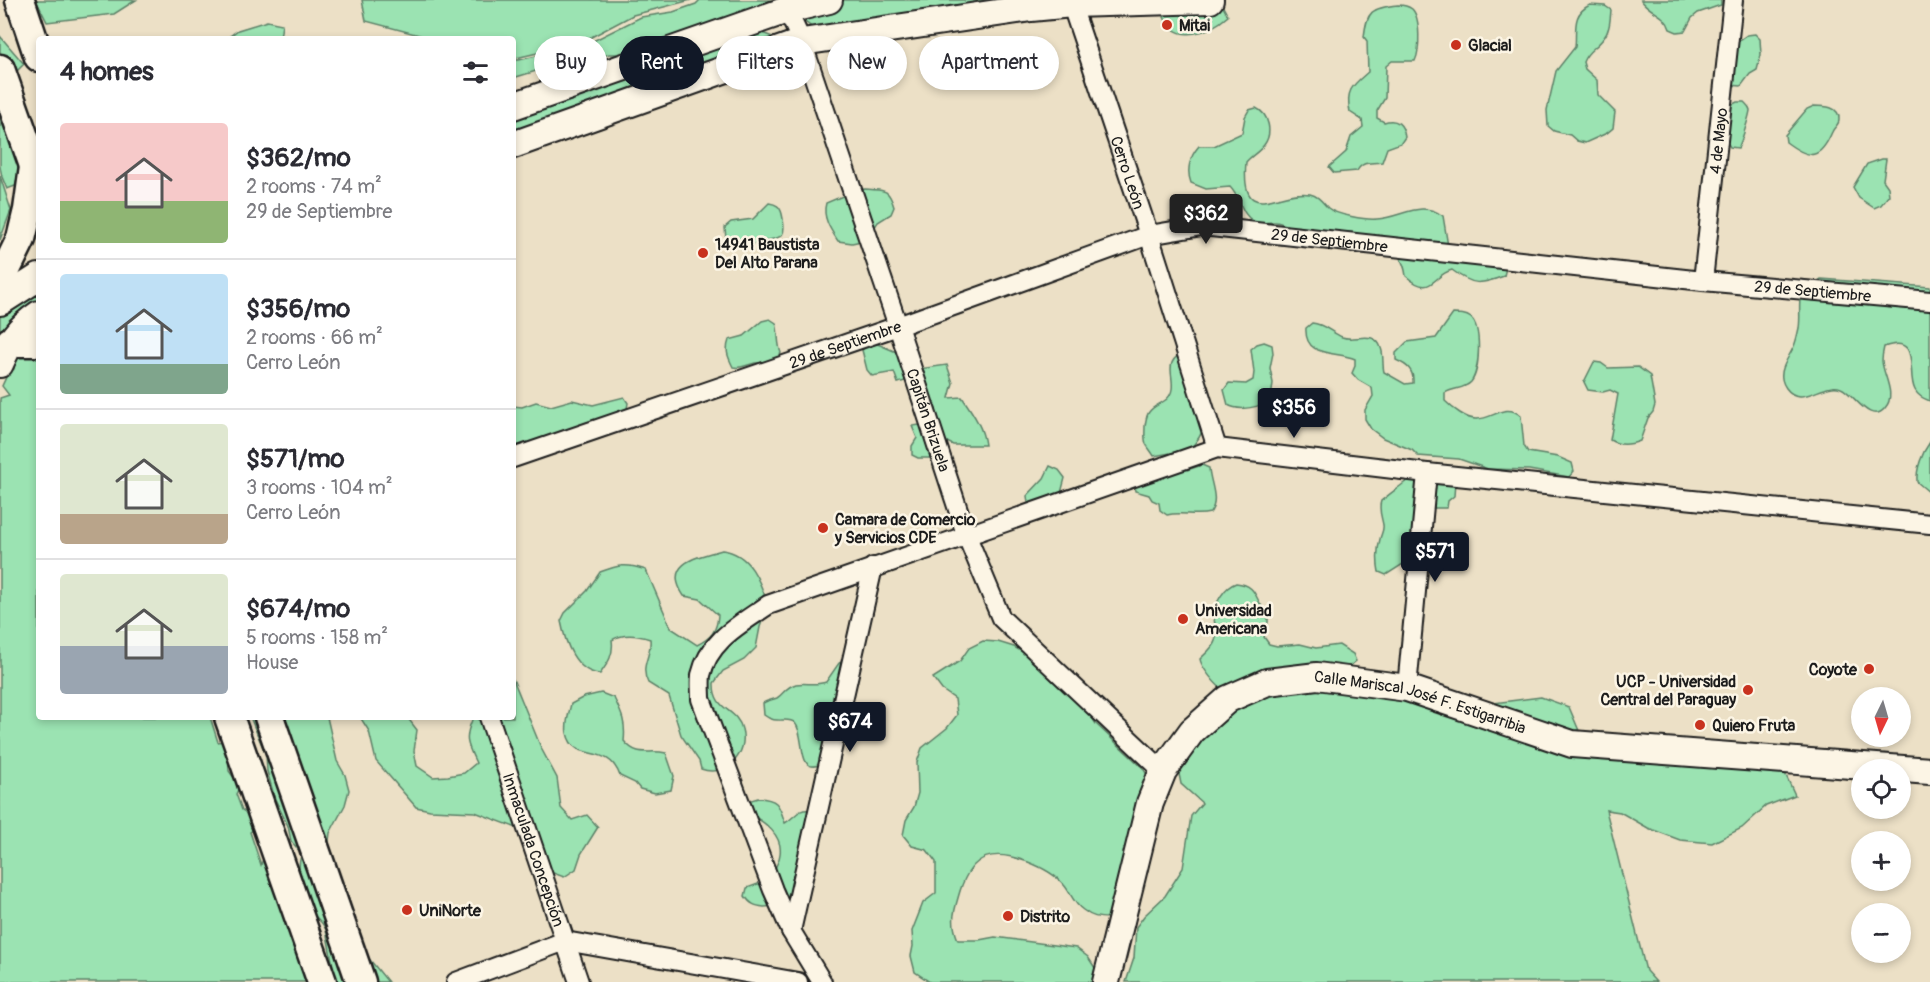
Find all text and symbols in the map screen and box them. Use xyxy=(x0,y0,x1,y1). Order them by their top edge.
place label: Mitai xyxy=(1179,16,1210,36)
marker: Mitai xyxy=(1160,18,1174,32)
chip: Buy xyxy=(534,36,607,90)
chip: Rent xyxy=(619,36,704,90)
chip: Filters xyxy=(716,36,815,90)
chip: New xyxy=(827,36,907,90)
chip: Apartment xyxy=(919,36,1059,90)
place label: Glacial xyxy=(1468,36,1512,56)
marker: Glacial xyxy=(1449,38,1463,52)
text: 4 homes xyxy=(60,56,154,88)
icon: filters xyxy=(459,56,492,89)
street label: 4 de Mayo xyxy=(1705,106,1732,175)
street label: Cerro León xyxy=(1106,134,1149,212)
text: $362/mo xyxy=(246,142,351,174)
icon: home xyxy=(108,147,180,219)
text: 2 rooms · 74 m² xyxy=(246,174,382,199)
pin: $362 xyxy=(1170,194,1242,245)
text: 29 de Septiembre xyxy=(246,199,392,224)
text: $362 xyxy=(1184,201,1228,226)
street label: 29 de Septiembre xyxy=(1270,225,1389,257)
place label: 14941 Baustista Del Alto Parana xyxy=(715,235,820,273)
marker: 14941 Baustista Del Alto Parana xyxy=(696,246,710,260)
street label: 29 de Septiembre xyxy=(1753,277,1872,307)
text: $356/mo xyxy=(246,293,350,325)
icon: home xyxy=(108,298,180,370)
street label: 29 de Septiembre xyxy=(787,317,904,374)
text: 2 rooms · 66 m² xyxy=(246,325,383,350)
text: Cerro León xyxy=(246,350,341,375)
street label: Capitán Brizuela xyxy=(902,366,954,474)
pin: $356 xyxy=(1258,388,1330,439)
text: $356 xyxy=(1272,395,1316,420)
text: $571/mo xyxy=(246,443,345,475)
icon: home xyxy=(108,448,180,520)
text: 3 rooms · 104 m² xyxy=(246,475,393,500)
text: Cerro León xyxy=(246,500,341,525)
place label: Camara de Comercio y Servicios CDE xyxy=(834,510,976,548)
marker: Camara de Comercio y Servicios CDE xyxy=(816,521,830,535)
pin: $571 xyxy=(1399,532,1471,583)
text: $571 xyxy=(1415,539,1455,564)
text: $674/mo xyxy=(246,593,350,625)
icon: home xyxy=(108,598,180,670)
place label: Universidad Americana xyxy=(1195,601,1272,639)
marker: Universidad Americana xyxy=(1176,612,1190,626)
text: 5 rooms · 158 m² xyxy=(246,625,388,650)
text: House xyxy=(246,650,298,675)
place label: Coyote xyxy=(1809,660,1858,680)
marker: Coyote xyxy=(1862,662,1876,676)
street label: Calle Mariscal José F. Estigarribia xyxy=(1313,667,1528,739)
place label: UCP - Universidad Central del Paraguay xyxy=(1600,672,1736,710)
marker: UCP - Universidad Central del Paraguay xyxy=(1741,683,1755,697)
north arrow xyxy=(1851,687,1911,747)
map controls xyxy=(1851,687,1911,963)
pin: $674 xyxy=(814,702,886,753)
text: $674 xyxy=(828,709,872,734)
place label: Quiero Fruta xyxy=(1712,716,1796,736)
marker: Quiero Fruta xyxy=(1693,718,1707,732)
button: locate xyxy=(1851,759,1911,819)
street label: Inmaculada Concepción xyxy=(498,770,568,929)
button: + xyxy=(1851,831,1911,891)
place label: UniNorte xyxy=(419,901,482,921)
marker: UniNorte xyxy=(400,903,414,917)
button: − xyxy=(1851,903,1911,963)
place label: Distrito xyxy=(1020,907,1070,927)
marker: Distrito xyxy=(1001,909,1015,923)

